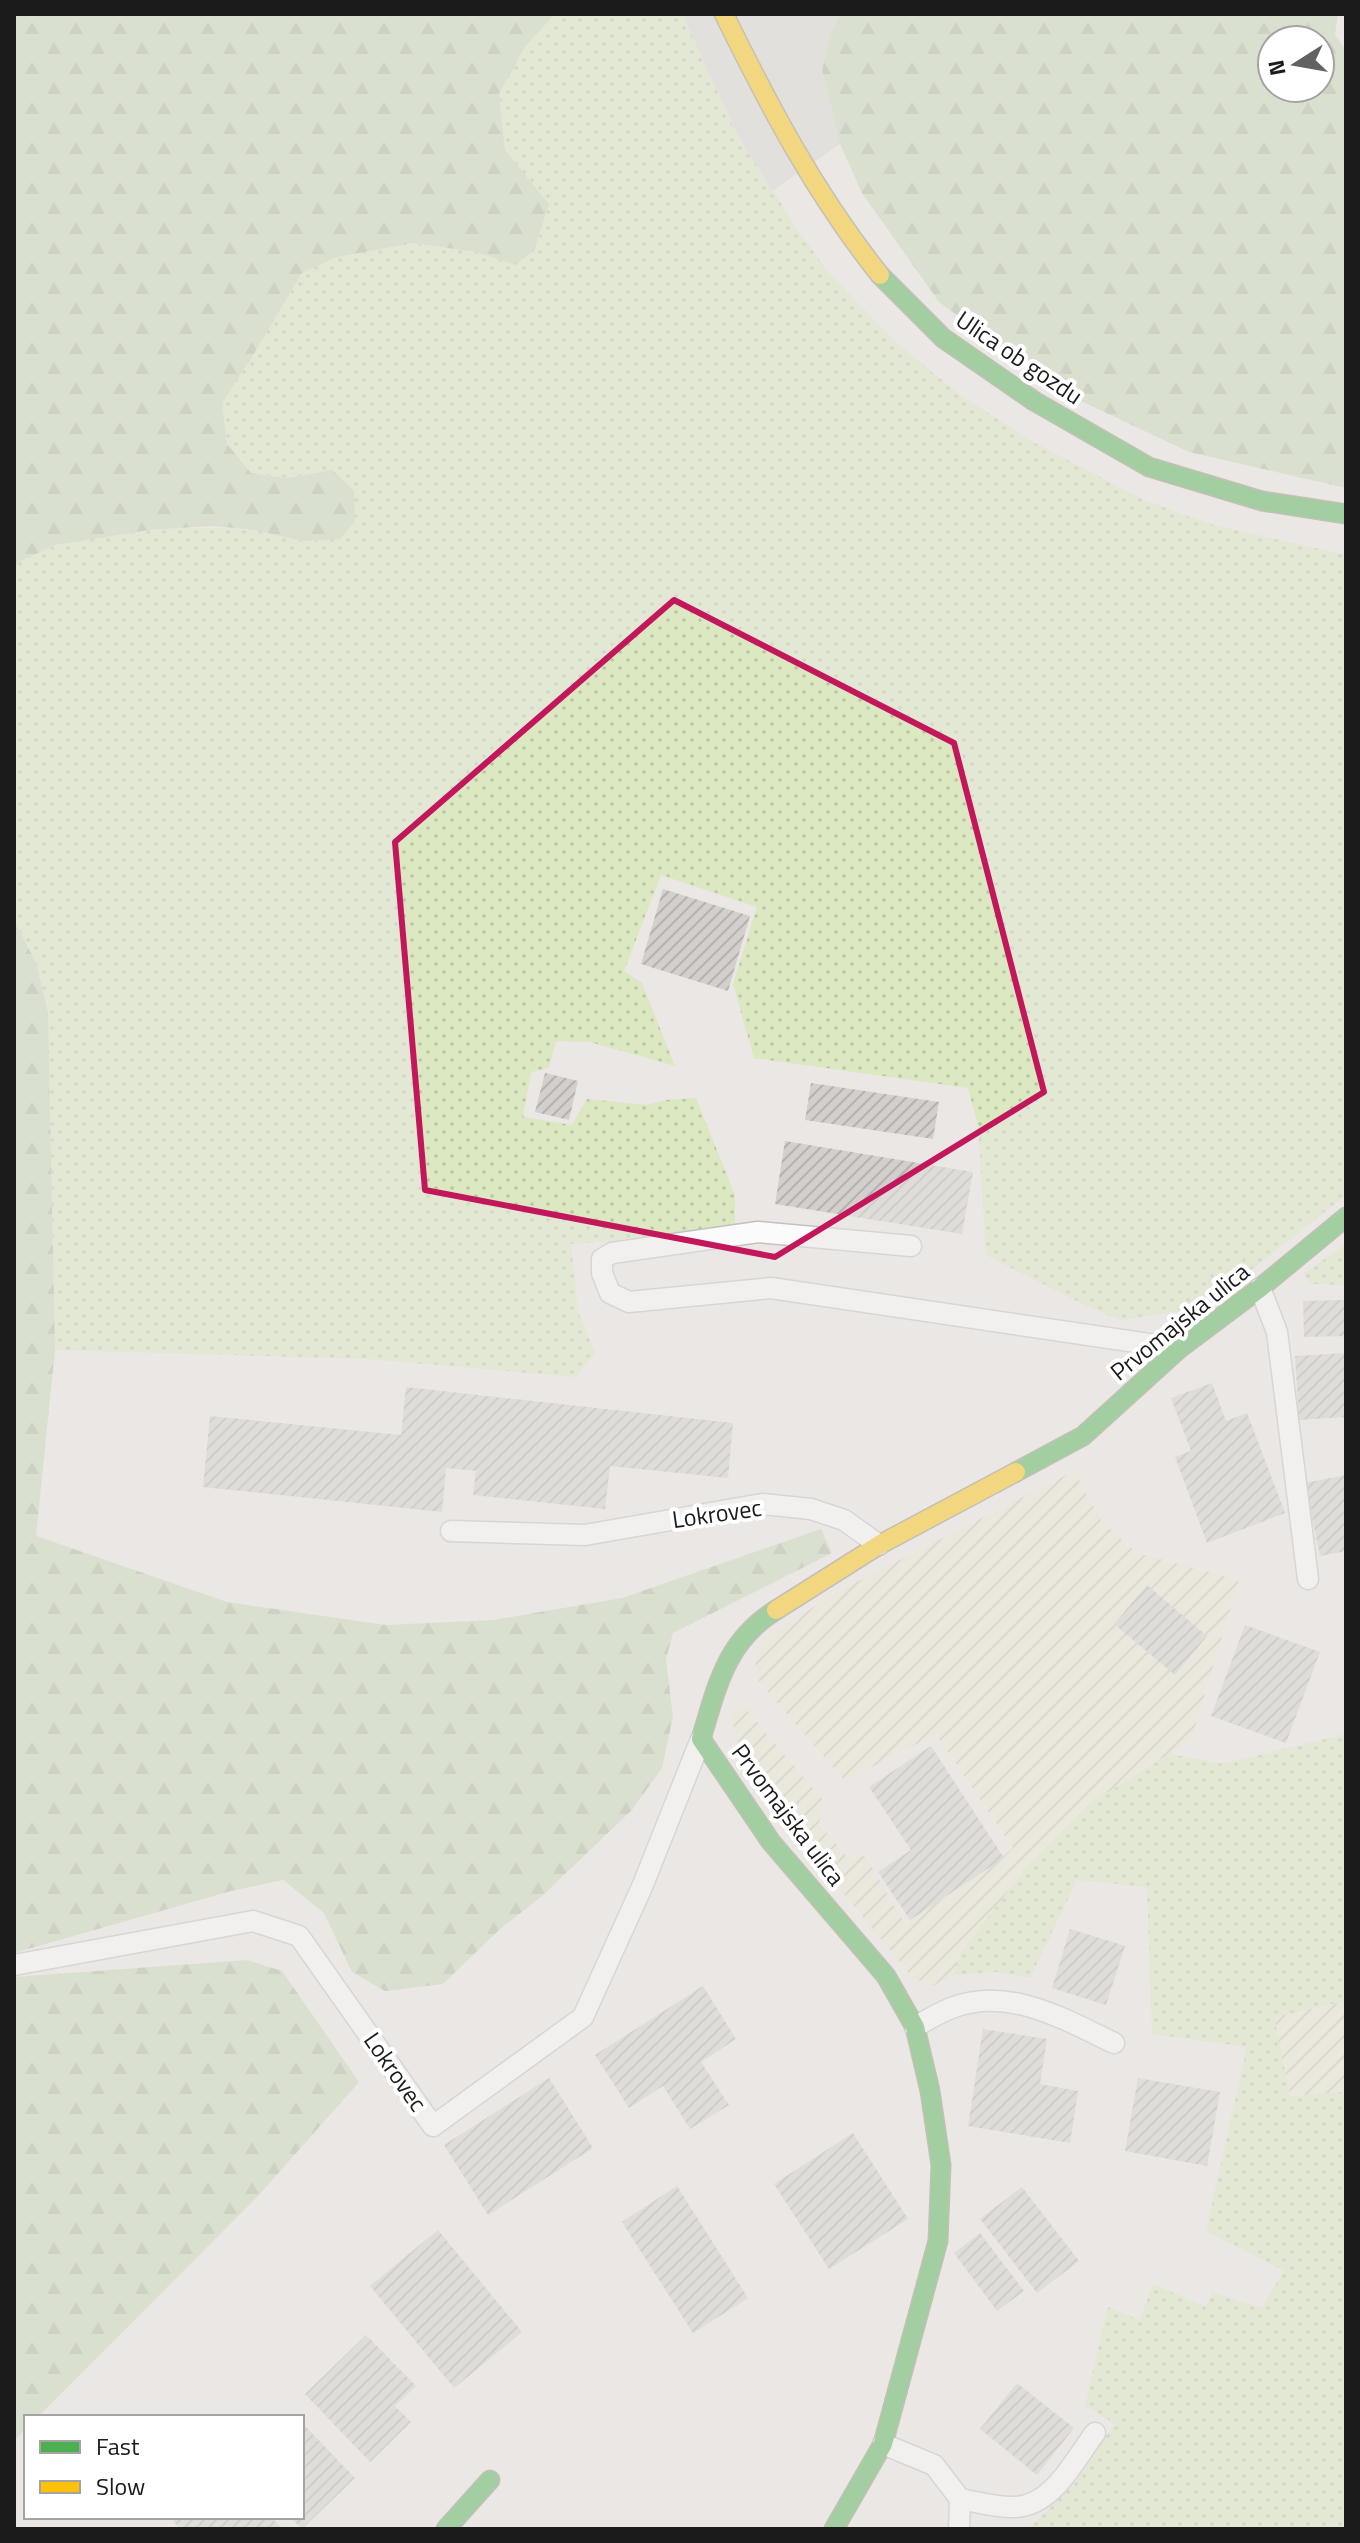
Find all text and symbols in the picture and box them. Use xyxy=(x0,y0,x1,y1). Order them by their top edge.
north arrow xyxy=(1256,24,1336,104)
text: N xyxy=(1258,57,1295,79)
street label: Ulica ob gozdu xyxy=(949,301,1090,413)
street label: Prvomajska ulica xyxy=(1102,1254,1257,1389)
street label: Lokrovec xyxy=(670,1489,764,1537)
street label: Prvomajska ulica xyxy=(723,1736,854,1893)
street label: Lokrovec xyxy=(355,2024,436,2119)
legend xyxy=(24,2415,304,2519)
text: Fast xyxy=(96,2428,140,2464)
text: Slow xyxy=(96,2468,145,2504)

